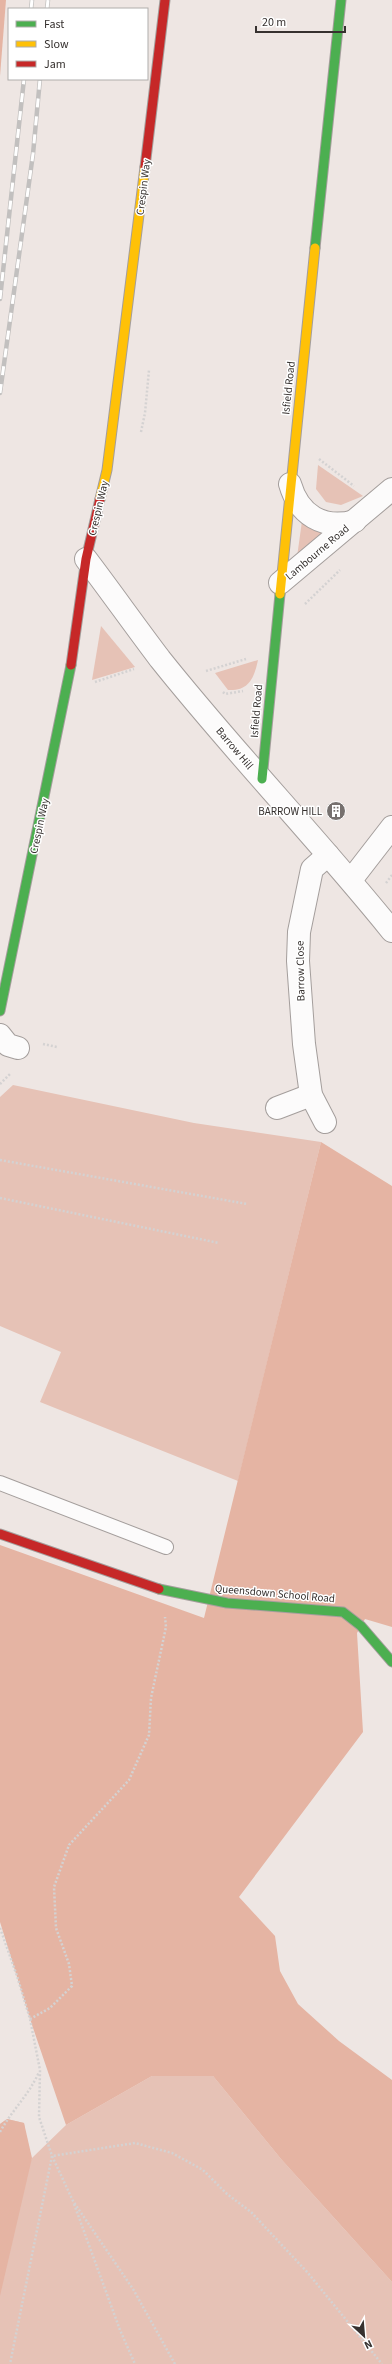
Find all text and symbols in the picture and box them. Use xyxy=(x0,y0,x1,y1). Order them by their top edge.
legend xyxy=(8,8,148,80)
scale bar xyxy=(256,8,345,34)
text: 20 m xyxy=(262,14,286,31)
text: Fast xyxy=(44,16,64,33)
text: Slow xyxy=(44,36,69,53)
text: Jam xyxy=(44,56,66,73)
street label: Crespin Way xyxy=(133,158,154,216)
street label: Isfield Road xyxy=(278,361,299,415)
street label: Crespin Way xyxy=(85,479,112,537)
street label: Lambourne Road xyxy=(282,521,352,584)
street label: Isfield Road xyxy=(247,684,266,738)
street label: Barrow Hill xyxy=(212,724,257,773)
street label: Crespin Way xyxy=(26,797,53,855)
building icon: BARROW HILL xyxy=(325,800,347,822)
place label: BARROW HILL xyxy=(258,804,323,819)
street label: Barrow Close xyxy=(292,940,309,1001)
street label: Queensdown School Road xyxy=(214,1581,336,1606)
north arrow xyxy=(344,2316,384,2356)
text: N xyxy=(362,2336,375,2353)

